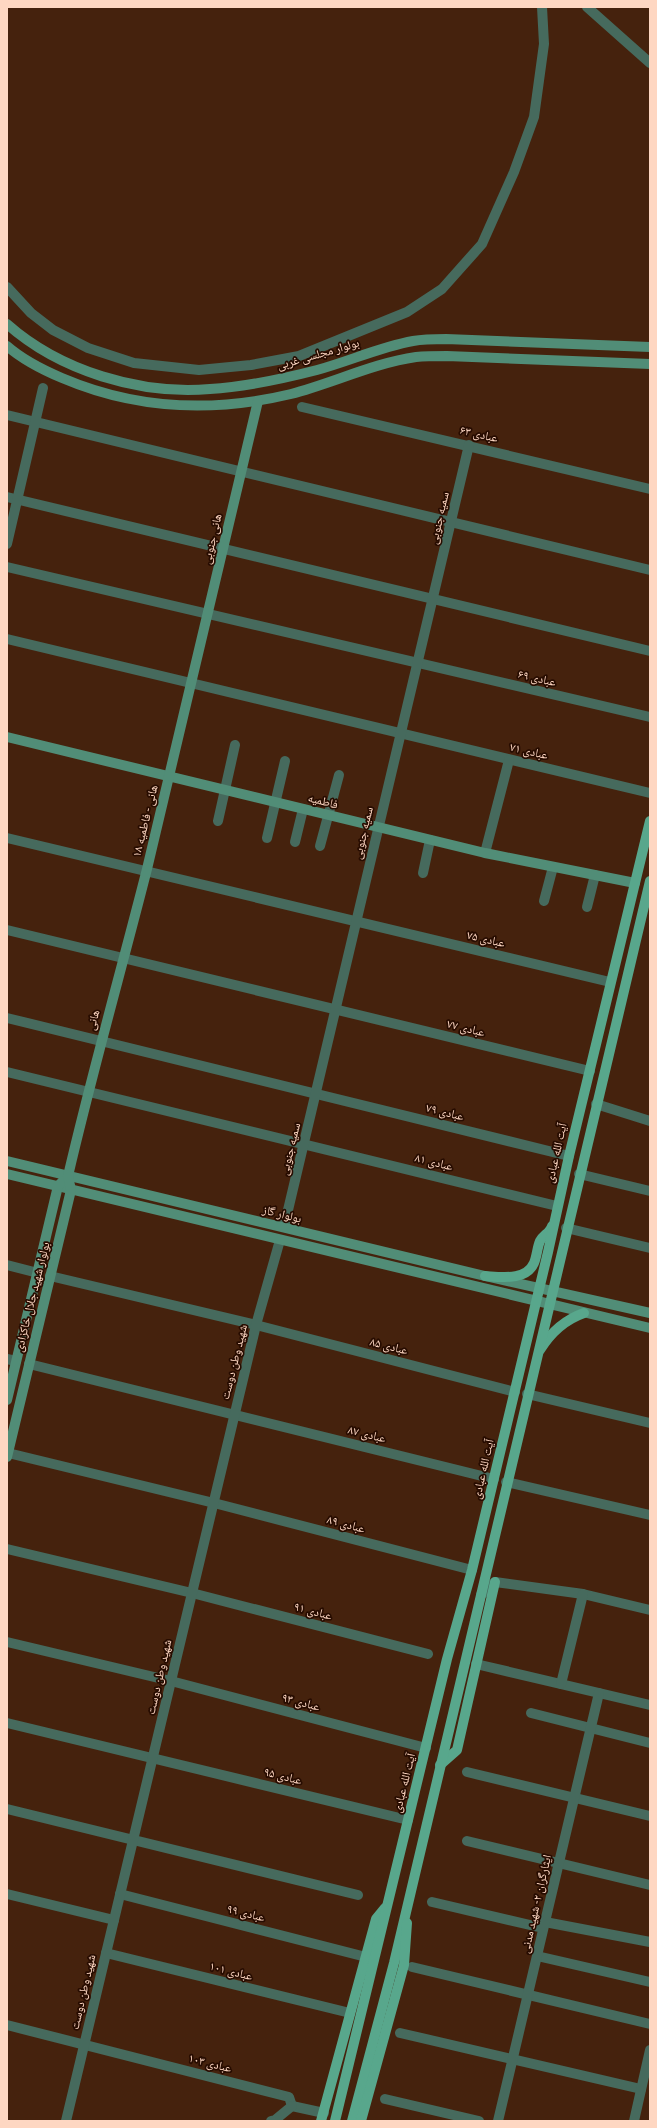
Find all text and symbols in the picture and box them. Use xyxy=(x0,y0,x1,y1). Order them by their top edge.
street label: بولوار مجلسی غربی xyxy=(275,336,361,373)
street label: عبادی ۶۳ xyxy=(459,423,499,446)
street label: سمیه جنوبی xyxy=(426,490,452,546)
street label: هانی جنوبی xyxy=(199,512,225,566)
street label: عبادی ۶۹ xyxy=(517,667,557,690)
street label: عبادی ۷۱ xyxy=(509,740,549,763)
street label: هانی - فاطمیه ۱۸ xyxy=(129,783,161,859)
street label: فاطمیه xyxy=(306,790,340,812)
street label: سمیه جنوبی xyxy=(350,805,376,861)
street label: عبادی ۷۵ xyxy=(466,928,506,951)
street label: هانی xyxy=(84,1008,102,1032)
street label: عبادی ۷۷ xyxy=(446,1017,486,1040)
street label: عبادی ۷۹ xyxy=(425,1101,465,1124)
street label: سمیه جنوبی xyxy=(277,1121,304,1177)
street label: آیت الله عبادی xyxy=(542,1121,570,1184)
street label: عبادی ۸۱ xyxy=(414,1151,454,1174)
street label: بولوار گاز xyxy=(260,1202,303,1226)
street label: بولوار شهید جلال خاکزادی xyxy=(12,1240,53,1354)
street label: شهید وطن دوست xyxy=(218,1323,250,1401)
street label: عبادی ۸۵ xyxy=(369,1335,409,1358)
street label: عبادی ۸۷ xyxy=(347,1423,387,1446)
street label: آیت الله عبادی xyxy=(469,1437,497,1500)
street label: عبادی ۸۹ xyxy=(325,1512,366,1536)
street label: عبادی ۹۱ xyxy=(292,1599,333,1623)
street label: شهید وطن دوست xyxy=(144,1638,175,1716)
street label: عبادی ۹۳ xyxy=(280,1690,321,1714)
street label: آیت الله عبادی xyxy=(390,1751,419,1814)
street label: عبادی ۹۵ xyxy=(263,1765,303,1788)
street label: ایثارگران ۲- شهید مدنی xyxy=(518,1853,554,1955)
street label: عبادی ۹۹ xyxy=(226,1902,266,1925)
street label: شهید وطن دوست xyxy=(68,1953,99,2031)
street label: عبادی ۱۰۱ xyxy=(208,1959,254,1983)
street label: عبادی ۱۰۳ xyxy=(187,2051,233,2075)

